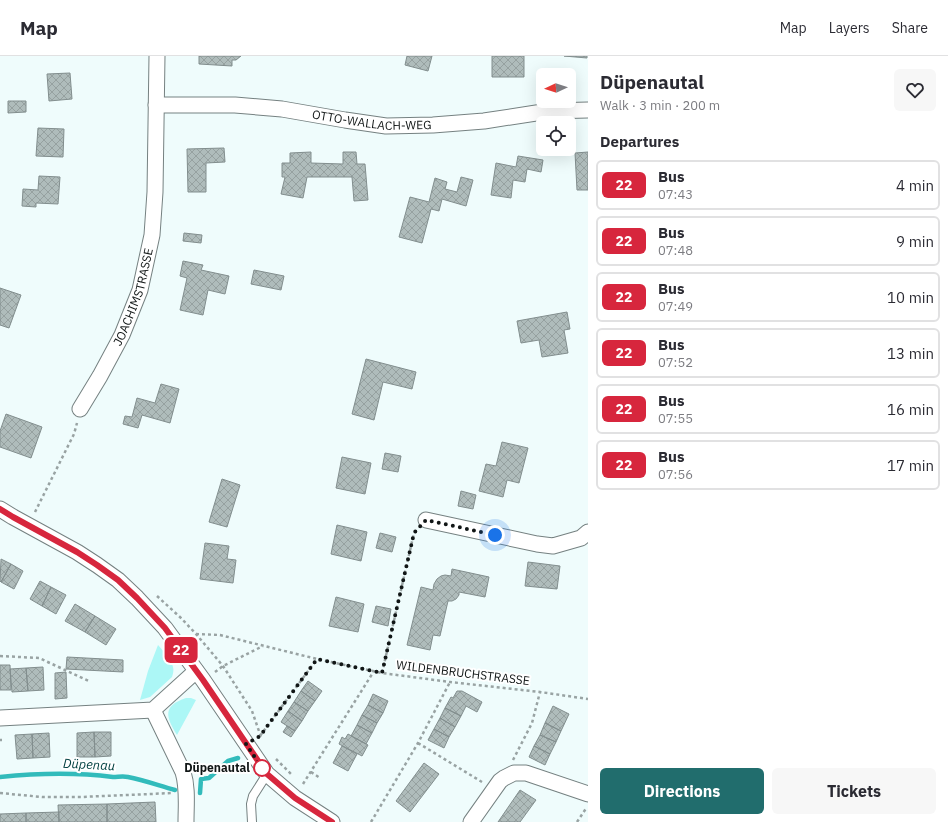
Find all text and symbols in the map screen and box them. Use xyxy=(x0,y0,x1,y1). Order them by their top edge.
text: Map xyxy=(20,16,58,40)
text: Map xyxy=(780,19,807,37)
text: Layers xyxy=(829,19,870,37)
text: Share xyxy=(892,19,928,37)
north arrow xyxy=(536,68,576,108)
map controls xyxy=(536,68,576,156)
button: heart xyxy=(894,69,936,111)
text: Düpenautal xyxy=(600,70,704,94)
text: Walk · 3 min · 200 m xyxy=(600,97,720,114)
street label: OTTO-WALLACH-WEG xyxy=(311,106,432,133)
button: locate xyxy=(536,116,576,156)
text: Departures xyxy=(600,132,679,151)
text: Bus xyxy=(658,167,685,186)
text: 22 xyxy=(616,176,632,194)
text: 4 min xyxy=(896,176,934,195)
text: 07:43 xyxy=(658,186,693,203)
text: Bus xyxy=(658,223,685,242)
text: 22 xyxy=(616,232,632,250)
text: 9 min xyxy=(896,232,934,251)
text: 07:48 xyxy=(658,242,693,259)
street label: JOACHIMSTRASSE xyxy=(110,247,156,348)
text: Bus xyxy=(658,279,685,298)
text: 22 xyxy=(616,288,632,306)
text: 10 min xyxy=(887,288,934,307)
text: 07:49 xyxy=(658,298,693,315)
text: Bus xyxy=(658,335,685,354)
text: 22 xyxy=(616,344,632,362)
text: 13 min xyxy=(887,344,934,363)
text: 07:52 xyxy=(658,354,693,371)
text: Bus xyxy=(658,391,685,410)
text: 22 xyxy=(616,400,632,418)
text: 16 min xyxy=(887,400,934,419)
text: 07:55 xyxy=(658,410,693,427)
text: Bus xyxy=(658,447,685,466)
text: 22 xyxy=(616,456,632,474)
text: 17 min xyxy=(887,456,934,475)
text: 07:56 xyxy=(658,466,693,483)
your location xyxy=(485,525,505,545)
line badge: 22 xyxy=(163,637,199,663)
text: 22 xyxy=(173,641,189,659)
street label: WILDENBRUCHSTRASSE xyxy=(395,657,531,688)
water label: Düpenau xyxy=(63,755,115,774)
marker: Düpenautal xyxy=(253,759,271,777)
place label: Düpenautal xyxy=(184,760,250,775)
button: Directions xyxy=(600,768,764,814)
button: Tickets xyxy=(772,768,936,814)

